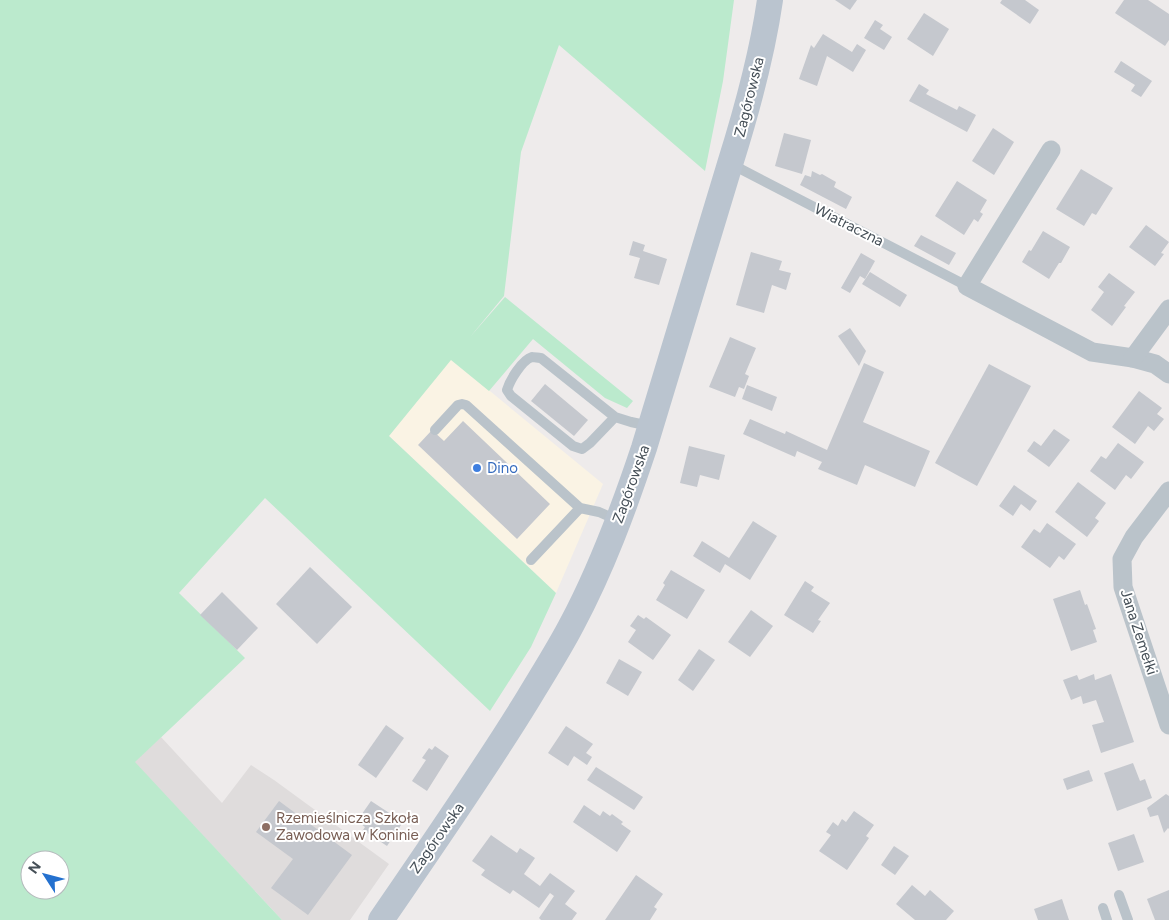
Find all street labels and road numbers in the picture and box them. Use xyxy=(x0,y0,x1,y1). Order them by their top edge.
street label: Zagórowska xyxy=(730,55,768,139)
street label: Wiatraczna xyxy=(811,200,887,250)
street label: Zagórowska xyxy=(609,442,653,526)
street label: Jana Zemełki xyxy=(1117,587,1161,677)
street label: Zagórowska xyxy=(406,799,468,877)

